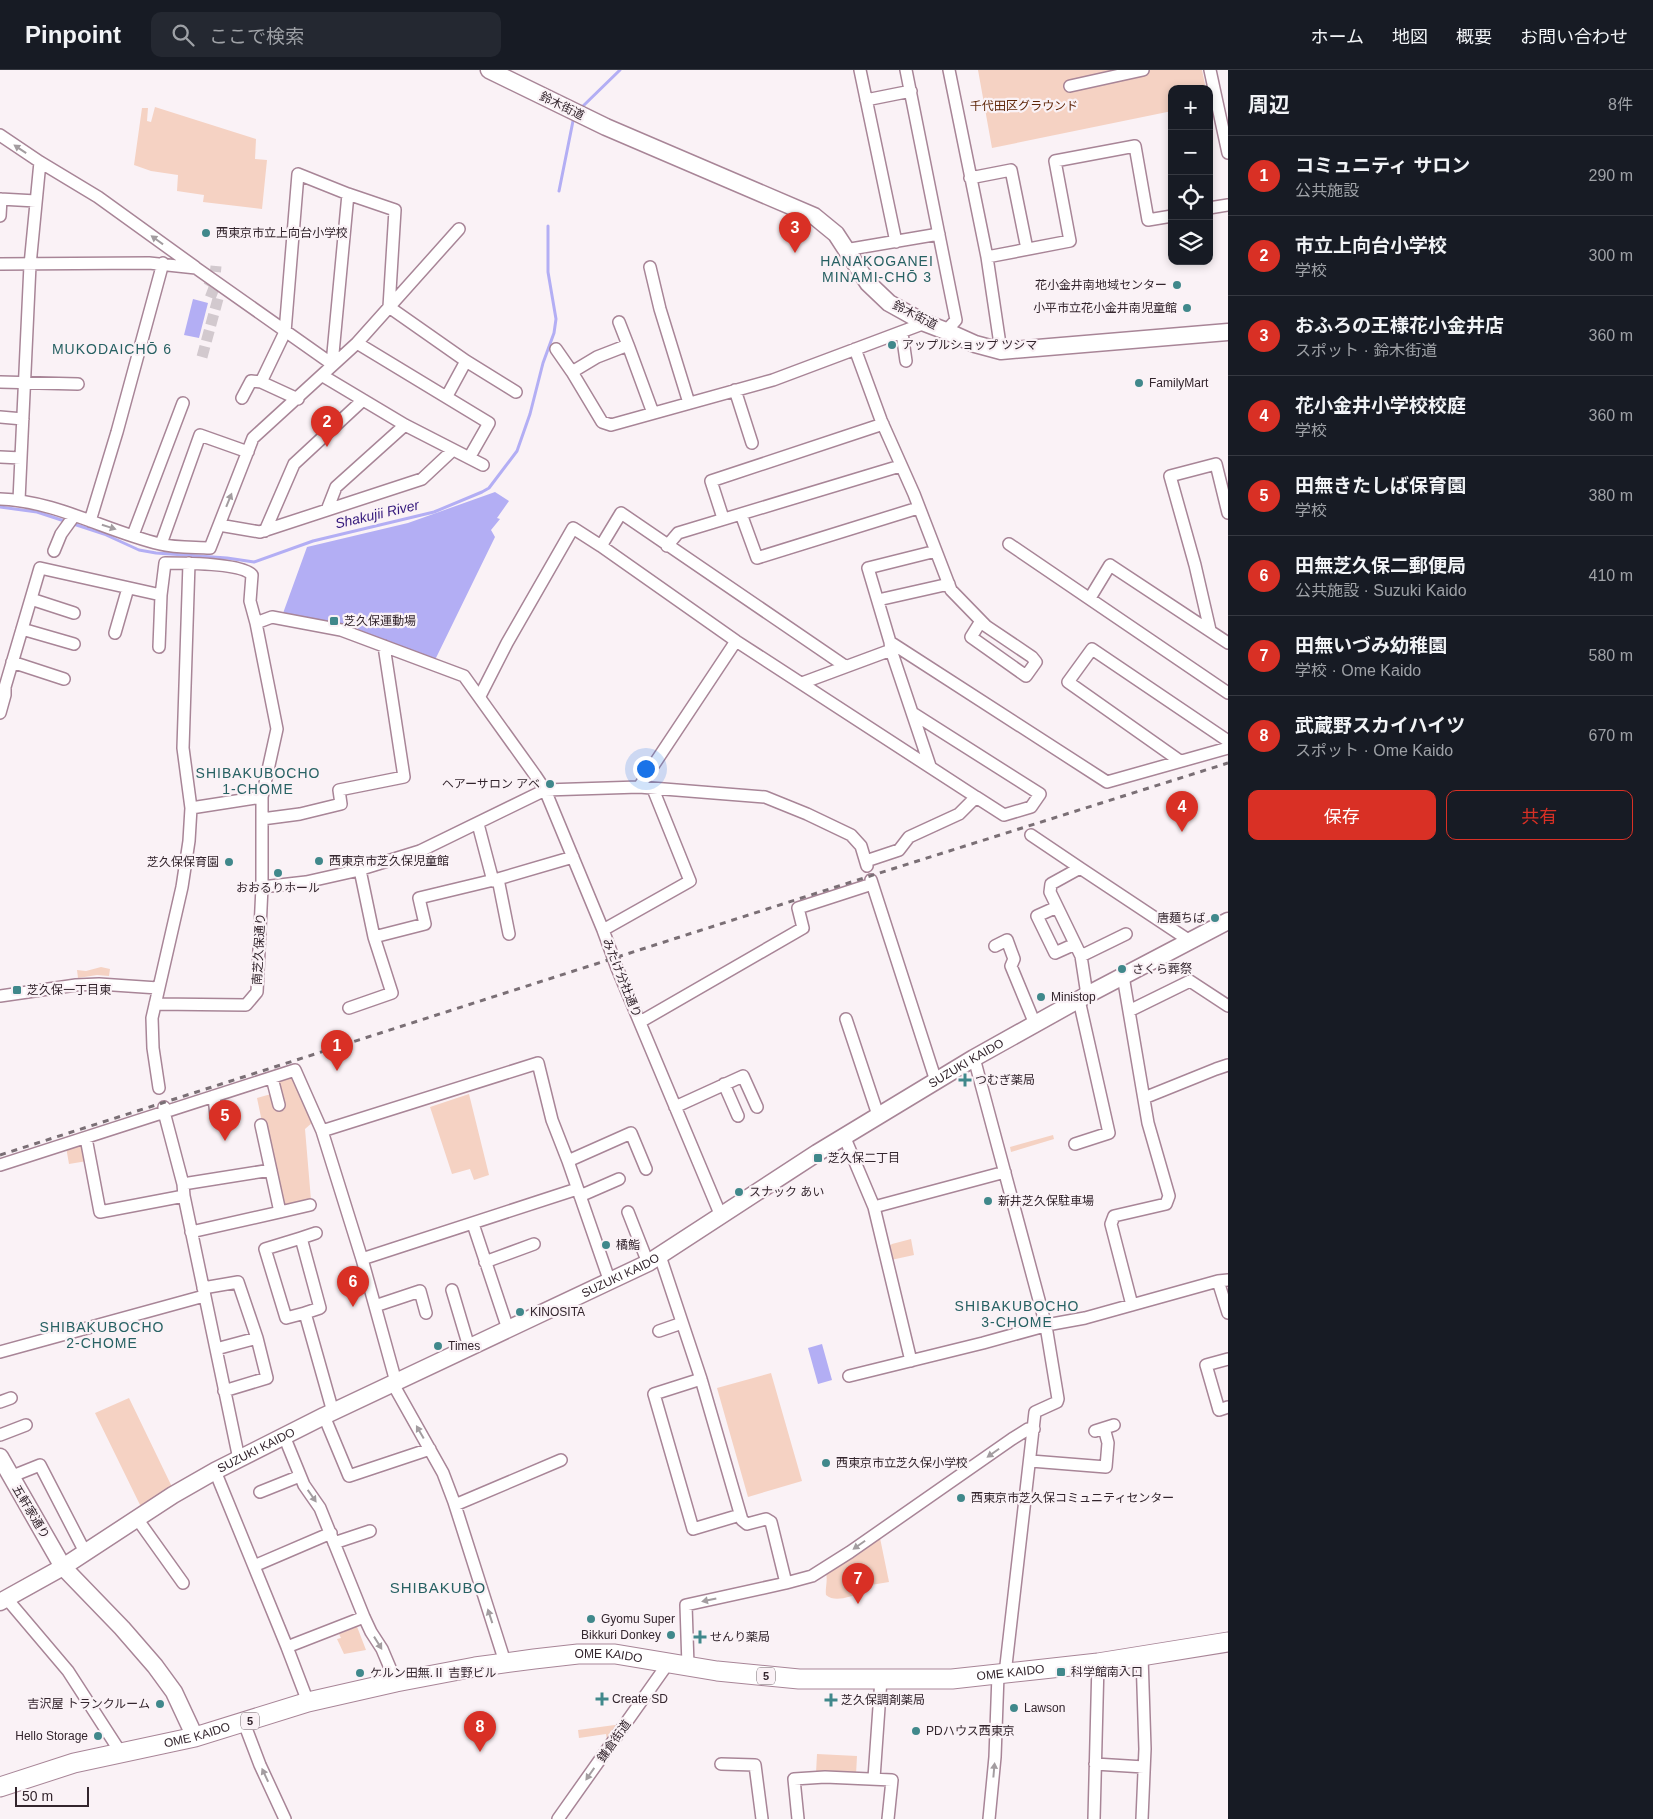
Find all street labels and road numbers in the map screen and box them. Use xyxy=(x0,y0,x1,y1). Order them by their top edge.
street label: 鈴木街道 xyxy=(537,89,587,123)
street label: 鈴木街道 xyxy=(890,298,940,332)
street label: 南芝久保通り xyxy=(250,913,268,985)
street label: みたけ分社通り xyxy=(600,936,644,1020)
street label: SUZUKI KAIDO xyxy=(926,1036,1006,1091)
street label: SUZUKI KAIDO xyxy=(579,1251,662,1300)
street label: SUZUKI KAIDO xyxy=(215,1425,297,1476)
street label: 五軒家通り xyxy=(10,1483,52,1541)
street label: OME KAIDO xyxy=(575,1647,643,1665)
street label: OME KAIDO xyxy=(976,1662,1045,1683)
road number: 5 xyxy=(757,1668,775,1684)
road number: 5 xyxy=(241,1712,259,1730)
street label: 鎌倉街道 xyxy=(594,1717,634,1765)
street label: OME KAIDO xyxy=(163,1720,232,1750)

